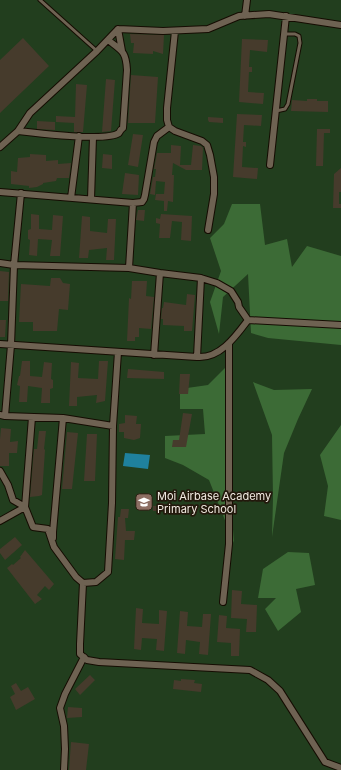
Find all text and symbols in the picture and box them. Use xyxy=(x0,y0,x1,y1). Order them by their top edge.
place label: Moi Airbase Academy Primary School xyxy=(157,489,271,516)
school or university icon: Moi Airbase Academy Primary School xyxy=(134,492,154,512)

